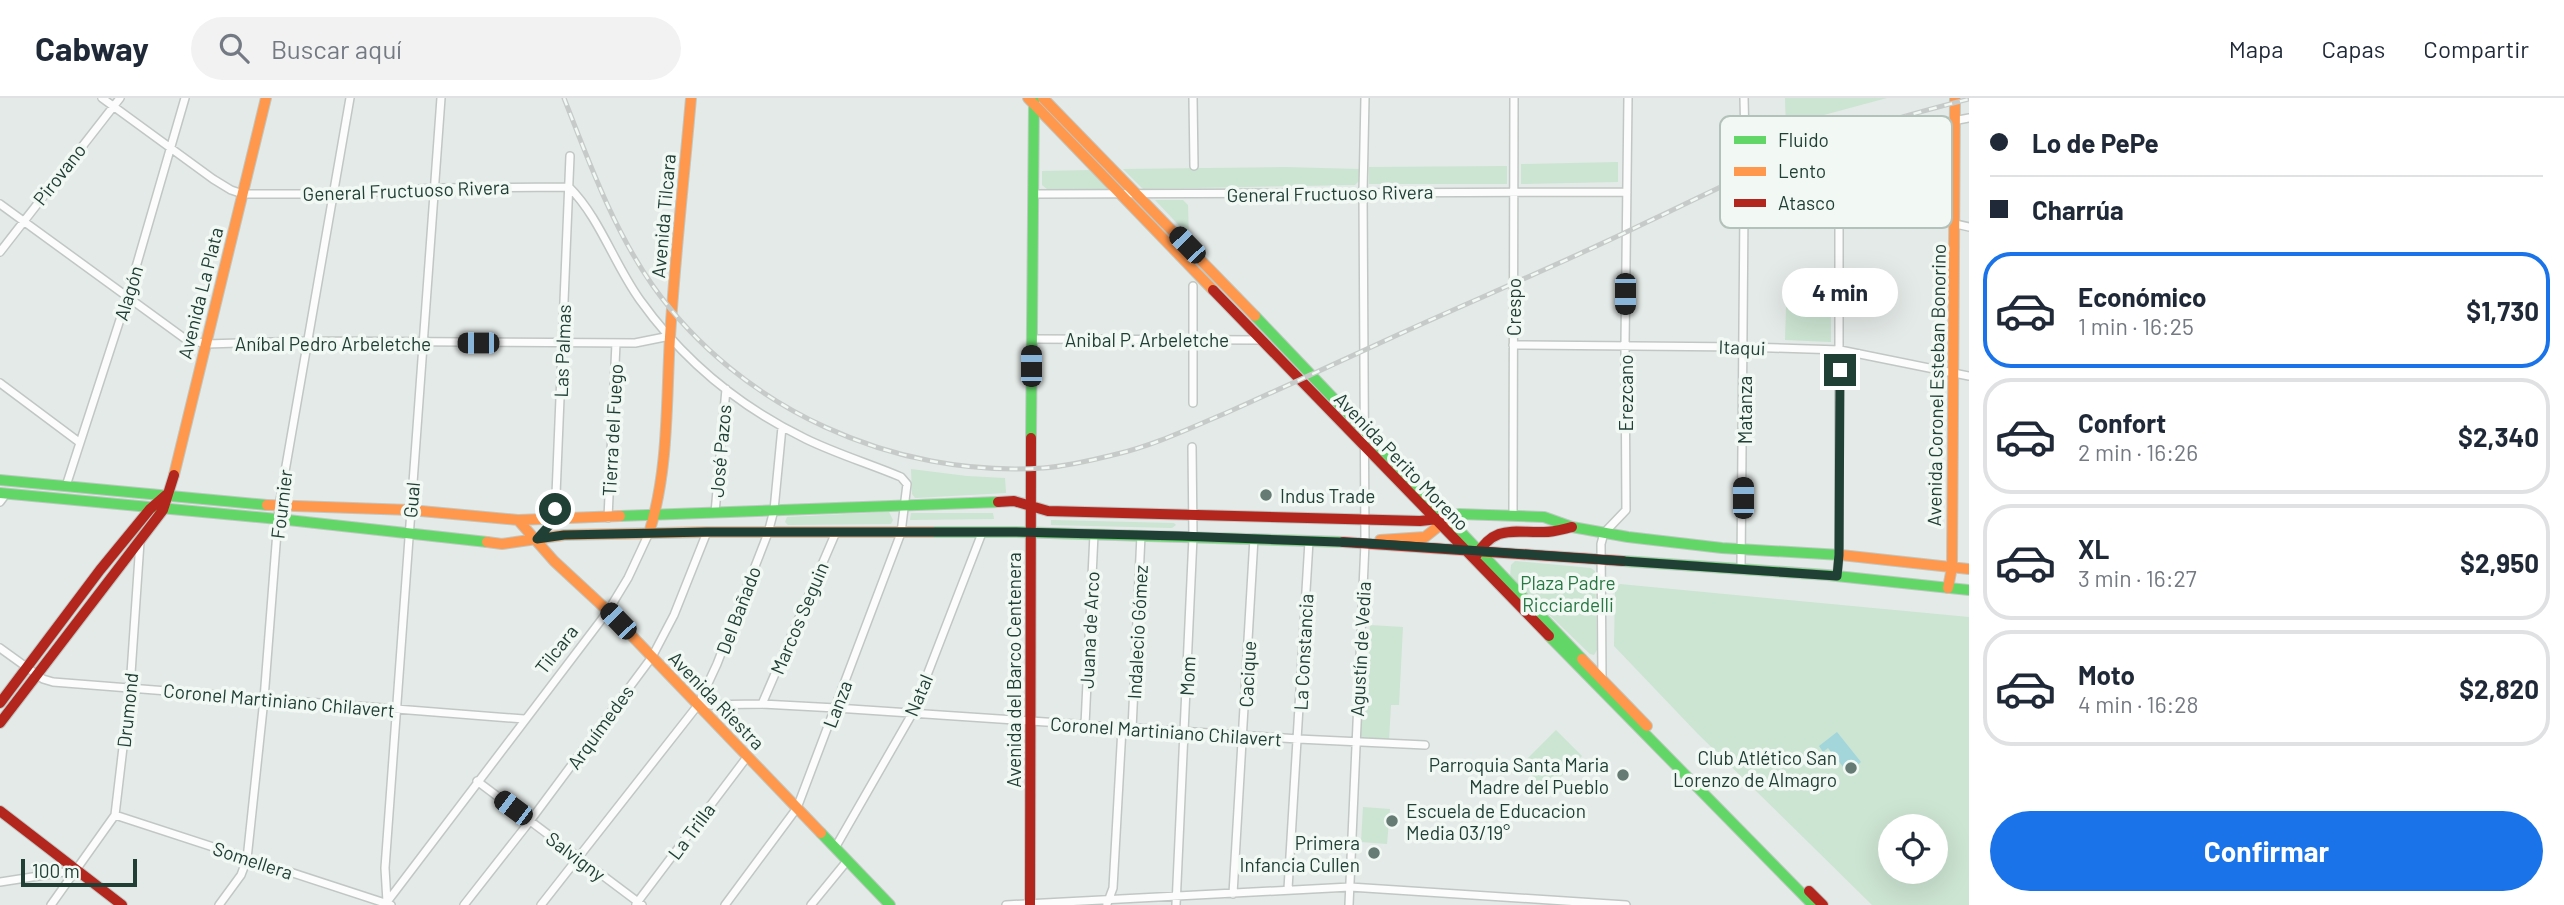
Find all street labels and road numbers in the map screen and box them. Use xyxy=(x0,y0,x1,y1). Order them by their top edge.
street label: Pirovano xyxy=(28,139,90,209)
street label: Avenida Tilcara xyxy=(646,153,680,279)
street label: General Fructuoso Rivera xyxy=(302,175,510,205)
street label: General Fructuoso Rivera xyxy=(1226,180,1434,206)
street label: Avenida La Plata xyxy=(173,225,227,361)
street label: Avenida Coronel Esteban Bonorino xyxy=(1922,243,1950,527)
street label: Alagón xyxy=(109,263,147,323)
street label: Crespo xyxy=(1502,278,1525,336)
street label: Las Palmas xyxy=(549,304,575,398)
street label: Anibal P. Arbeletche xyxy=(1065,328,1229,351)
street label: Aníbal Pedro Arbeletche xyxy=(235,332,431,355)
street label: Itaqui xyxy=(1718,335,1766,359)
street label: Erezcano xyxy=(1614,355,1637,431)
street label: Tierra del Fuego xyxy=(597,363,627,497)
street label: Matanza xyxy=(1733,376,1756,444)
street label: Avenida Perito Moreno xyxy=(1330,387,1474,535)
street label: José Pazos xyxy=(704,404,736,498)
street label: Fournier xyxy=(265,468,297,540)
street label: Gual xyxy=(398,481,424,519)
street label: Avenida del Barco Centenera xyxy=(1002,552,1025,788)
street label: Marcos Seguin xyxy=(765,558,833,678)
street label: Del Bañado xyxy=(711,563,765,657)
street label: Indalecio Gómez xyxy=(1122,564,1152,700)
street label: Juana de Arco xyxy=(1074,571,1104,689)
street label: Agustín de Vedia xyxy=(1345,581,1375,717)
street label: La Constancia xyxy=(1288,593,1318,711)
street label: Tilcara xyxy=(530,620,582,678)
street label: Cacique xyxy=(1234,640,1260,708)
street label: Avenida Riestra xyxy=(664,646,770,754)
street label: Mom xyxy=(1174,656,1200,696)
street label: Natal xyxy=(899,670,937,720)
street label: Drumond xyxy=(112,671,142,749)
street label: Lanza xyxy=(818,677,856,731)
street label: Coronel Martiniano Chilavert xyxy=(162,678,396,722)
street label: Arquímedes xyxy=(562,681,638,773)
street label: Coronel Martiniano Chilavert xyxy=(1049,711,1283,751)
street label: La Trilla xyxy=(662,798,720,864)
street label: Salvigny xyxy=(542,826,610,886)
street label: Somellera xyxy=(210,836,296,884)

